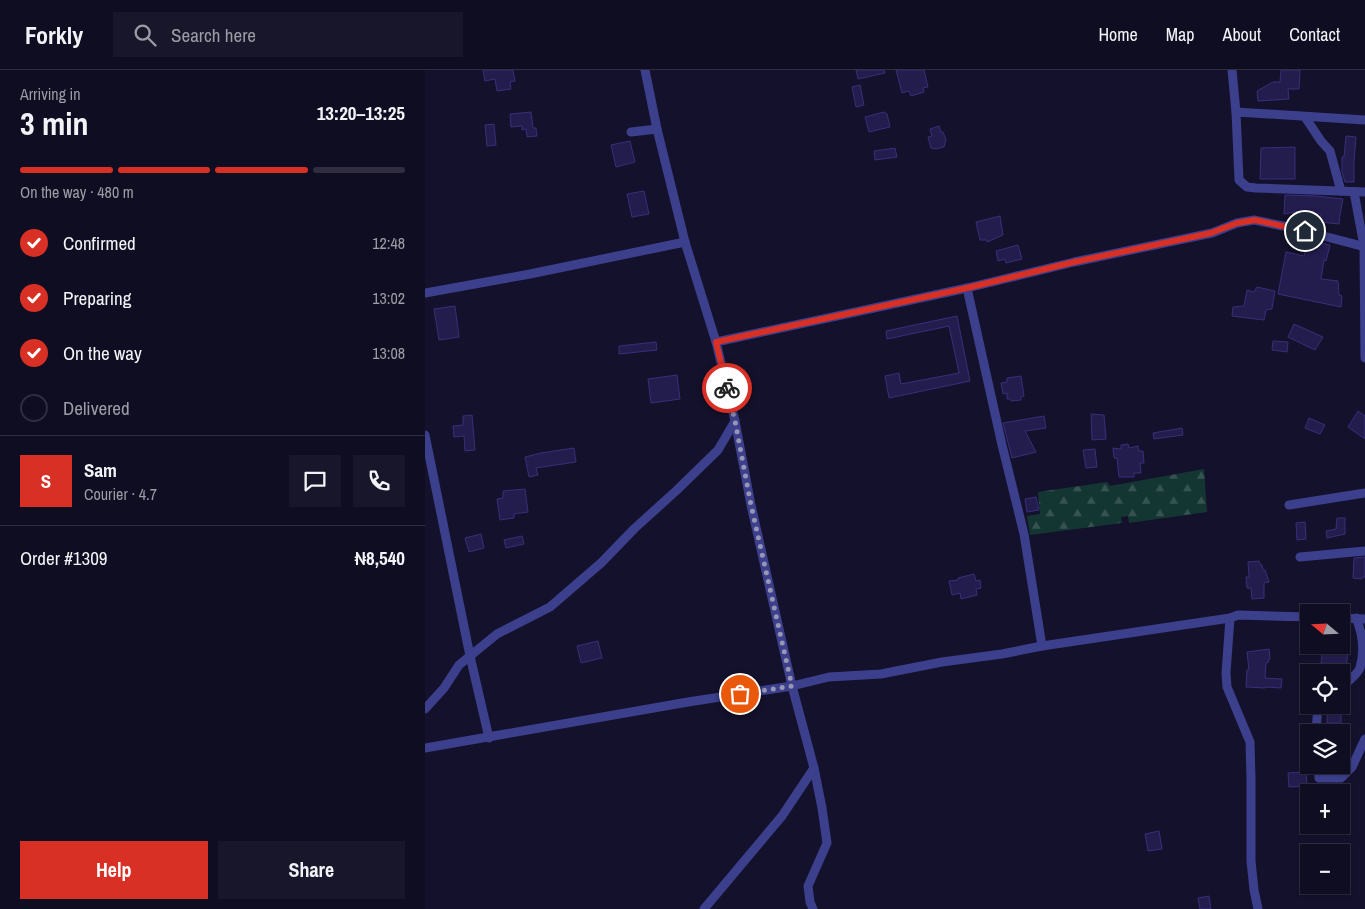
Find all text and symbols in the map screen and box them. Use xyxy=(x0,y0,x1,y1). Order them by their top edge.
search box xyxy=(113,12,463,57)
text: Forkly xyxy=(25,19,83,51)
icon: search xyxy=(131,21,159,49)
text: Search here xyxy=(171,22,256,48)
text: Home xyxy=(1098,22,1138,47)
text: Map xyxy=(1166,22,1195,47)
text: About xyxy=(1223,22,1261,47)
text: Contact xyxy=(1289,22,1340,47)
text: Arriving in xyxy=(20,83,81,105)
text: 13:20–13:25 xyxy=(317,100,405,126)
text: 3 min xyxy=(20,102,89,145)
text: On the way · 480 m xyxy=(20,181,134,203)
pin xyxy=(1284,210,1326,252)
icon: home xyxy=(1291,217,1319,245)
icon: check xyxy=(20,229,48,257)
text: Confirmed xyxy=(63,230,136,256)
text: 12:48 xyxy=(372,232,405,254)
icon: check xyxy=(20,284,48,312)
text: Preparing xyxy=(63,285,131,311)
text: 13:02 xyxy=(372,287,405,309)
icon: check xyxy=(20,339,48,367)
text: On the way xyxy=(63,340,142,366)
text: 13:08 xyxy=(372,342,405,364)
courier xyxy=(702,363,752,413)
icon: bike xyxy=(713,374,741,402)
text: Delivered xyxy=(63,395,130,421)
button: chat xyxy=(289,455,341,507)
button: phone xyxy=(353,455,405,507)
text: Sam xyxy=(84,457,117,483)
text: S xyxy=(41,468,51,494)
text: Courier · 4.7 xyxy=(84,483,157,505)
text: Order #1309 xyxy=(20,545,107,571)
text: ₦8,540 xyxy=(355,545,405,571)
north arrow xyxy=(1300,604,1350,654)
map controls xyxy=(1300,604,1350,894)
button: locate xyxy=(1300,664,1350,714)
pin xyxy=(719,673,761,715)
icon: bag xyxy=(726,680,754,708)
button: layers xyxy=(1300,724,1350,774)
button: + xyxy=(1300,784,1350,834)
button: Help xyxy=(20,841,208,899)
button: Share xyxy=(218,841,405,899)
button: − xyxy=(1300,844,1350,894)

